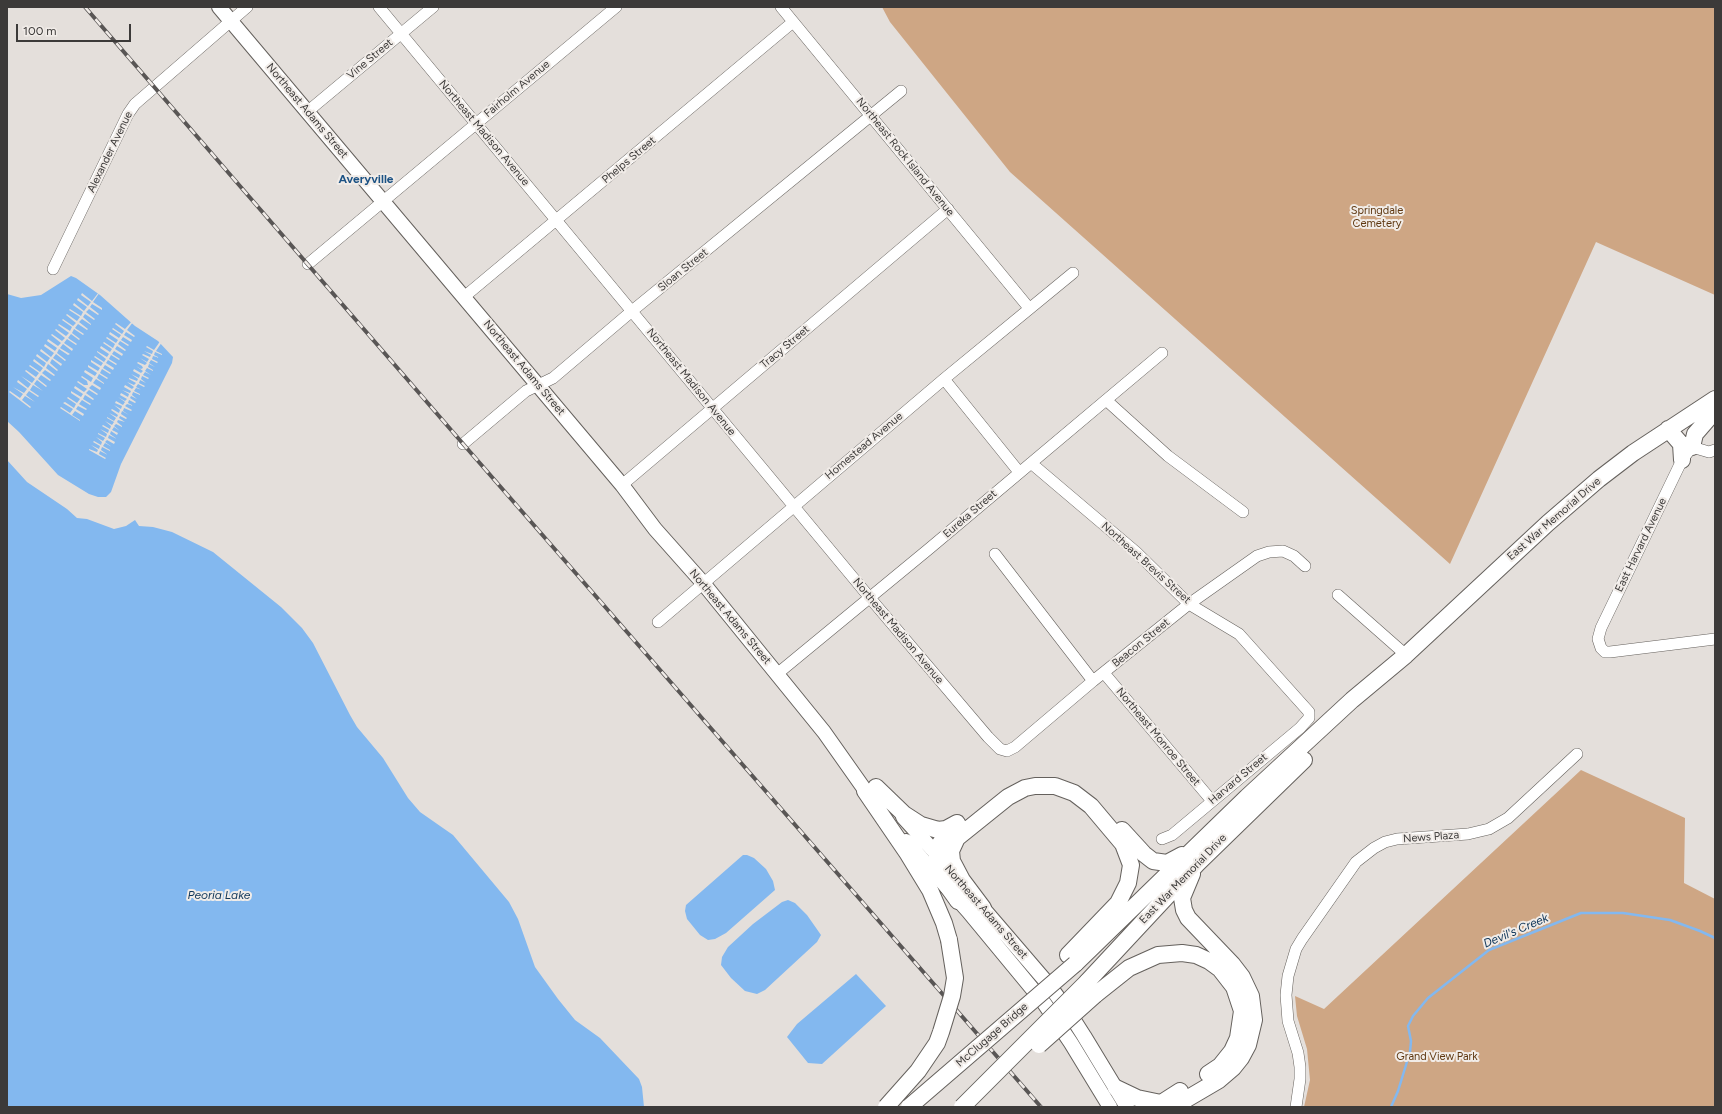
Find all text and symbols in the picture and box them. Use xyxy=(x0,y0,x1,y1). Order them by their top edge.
scale bar xyxy=(18,16,133,42)
text: 100 m xyxy=(23,24,57,38)
street label: Vine Street xyxy=(344,36,396,82)
street label: Fairholm Avenue xyxy=(481,58,553,120)
street label: Northeast Adams Street xyxy=(263,61,351,161)
street label: Northeast Madison Avenue xyxy=(436,77,532,189)
street label: Northeast Rock Island Avenue xyxy=(853,95,957,219)
street label: Alexander Avenue xyxy=(85,109,135,195)
street label: Phelps Street xyxy=(599,134,659,186)
district label: Averyville xyxy=(338,172,394,186)
park label: Springdale Cemetery xyxy=(1351,204,1403,230)
street label: Sloan Street xyxy=(655,246,711,294)
street label: Northeast Adams Street xyxy=(480,318,568,418)
street label: Tracy Street xyxy=(758,323,812,371)
street label: Northeast Madison Avenue xyxy=(644,326,738,438)
street label: Homestead Avenue xyxy=(823,410,905,482)
street label: East War Memorial Drive xyxy=(1504,475,1604,563)
street label: Eureka Street xyxy=(940,487,1000,541)
street label: East Harvard Avenue xyxy=(1612,496,1670,594)
street label: Northeast Brevis Street xyxy=(1099,519,1193,607)
street label: Northeast Adams Street xyxy=(686,567,774,667)
street label: Northeast Madison Avenue xyxy=(850,575,946,687)
street label: Beacon Street xyxy=(1110,616,1172,670)
street label: Northeast Monroe Street xyxy=(1113,685,1203,789)
street label: Harvard Street xyxy=(1206,751,1270,807)
street label: News Plaza xyxy=(1402,828,1460,846)
street label: East War Memorial Drive xyxy=(1137,831,1229,927)
street label: Northeast Adams Street xyxy=(942,862,1030,962)
water label: Peoria Lake xyxy=(188,888,250,902)
water label: Devil's Creek xyxy=(1481,911,1551,951)
street label: McClugage Bridge xyxy=(953,1000,1031,1070)
park label: Grand View Park xyxy=(1396,1050,1478,1064)

